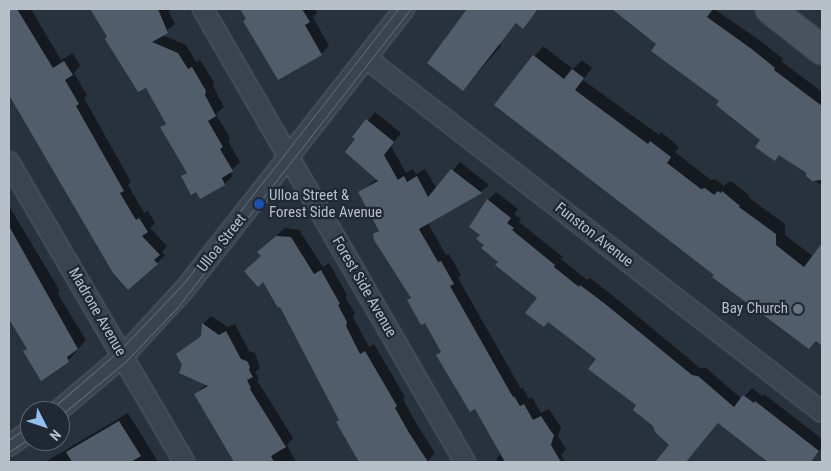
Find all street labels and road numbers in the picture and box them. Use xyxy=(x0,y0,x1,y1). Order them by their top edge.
street label: Funston Avenue xyxy=(551,199,637,271)
street label: Ulloa Street xyxy=(194,210,250,276)
street label: Forest Side Avenue xyxy=(328,234,400,340)
street label: Madrone Avenue xyxy=(64,265,130,359)

